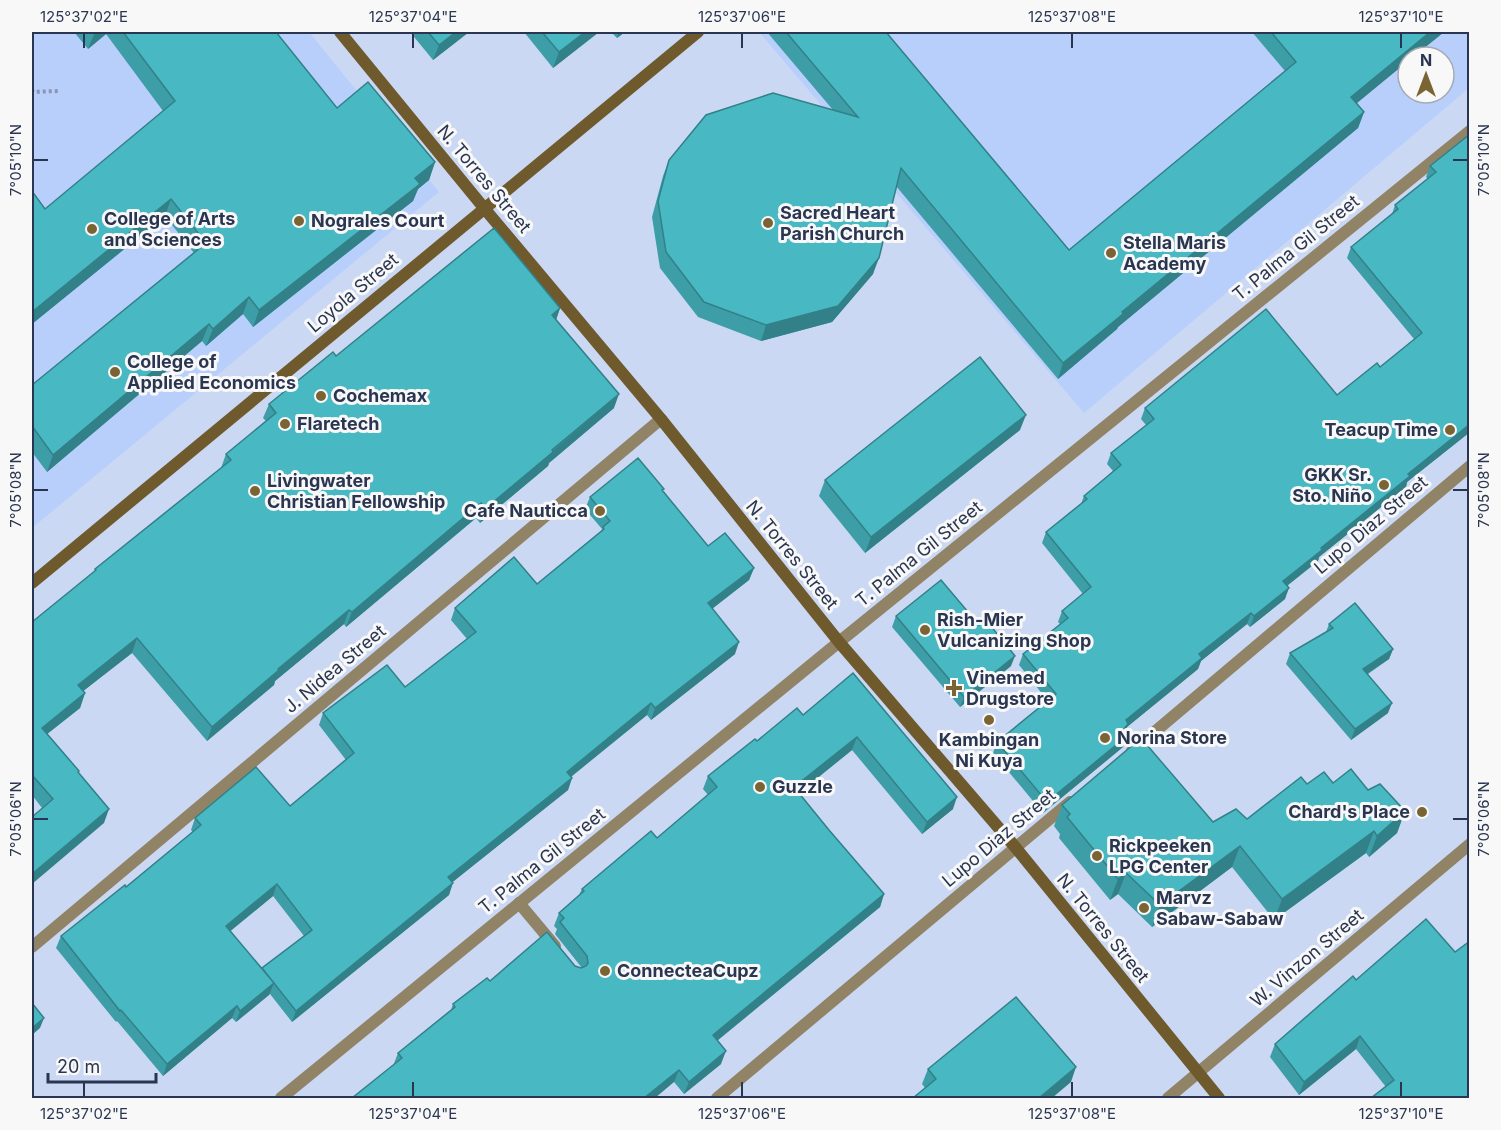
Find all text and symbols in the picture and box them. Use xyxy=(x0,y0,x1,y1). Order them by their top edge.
text: 125°37'02"E xyxy=(40,7,128,26)
text: 125°37'04"E xyxy=(369,7,457,26)
text: 125°37'06"E xyxy=(698,7,786,26)
text: 125°37'08"E xyxy=(1028,7,1116,26)
text: 125°37'10"E xyxy=(1358,7,1444,26)
north arrow xyxy=(1396,45,1456,105)
text: N xyxy=(1420,50,1432,70)
street label: N. Torres Street xyxy=(433,121,536,237)
text: 7°05'10"N xyxy=(6,124,25,196)
text: 7°05'10"N xyxy=(1474,124,1493,196)
street label: T. Palma Gil Street xyxy=(1228,190,1363,305)
place label: Sacred Heart Parish Church xyxy=(780,202,904,244)
place label: College of Arts and Sciences xyxy=(104,208,235,250)
place label: Nograles Court xyxy=(311,210,445,231)
marker: Nograles Court xyxy=(292,214,306,228)
marker: Sacred Heart Parish Church xyxy=(761,216,775,230)
marker: College of Arts and Sciences xyxy=(85,222,99,236)
place label: Stella Maris Academy xyxy=(1123,232,1226,274)
marker: Stella Maris Academy xyxy=(1104,246,1118,260)
street label: Loyola Street xyxy=(303,249,402,336)
place label: College of Applied Economics xyxy=(127,351,296,393)
marker: College of Applied Economics xyxy=(108,365,122,379)
place label: Cochemax xyxy=(333,385,428,406)
marker: Cochemax xyxy=(314,389,328,403)
place label: Flaretech xyxy=(297,413,379,434)
marker: Flaretech xyxy=(278,417,292,431)
place label: Teacup Time xyxy=(1325,419,1438,440)
marker: Teacup Time xyxy=(1443,423,1457,437)
text: 7°05'08"N xyxy=(6,452,25,528)
text: 7°05'08"N xyxy=(1474,452,1493,528)
place label: GKK Sr. Sto. Niño xyxy=(1292,464,1372,506)
place label: Livingwater Christian Fellowship xyxy=(267,470,445,512)
street label: Lupo Diaz Street xyxy=(1310,471,1431,578)
marker: GKK Sr. Sto. Niño xyxy=(1377,478,1391,492)
marker: Livingwater Christian Fellowship xyxy=(248,484,262,498)
street label: N. Torres Street xyxy=(742,496,843,614)
street label: T. Palma Gil Street xyxy=(851,496,986,611)
place label: Cafe Nauticca xyxy=(464,500,588,521)
marker: Cafe Nauticca xyxy=(593,504,607,518)
place label: Rish-Mier Vulcanizing Shop xyxy=(937,609,1091,651)
street label: J. Nidea Street xyxy=(280,620,390,717)
marker: Rish-Mier Vulcanizing Shop xyxy=(918,623,932,637)
place label: Vinemed Drugstore xyxy=(966,667,1054,709)
marker: Vinemed Drugstore xyxy=(947,681,961,695)
marker: Kambingan Ni Kuya xyxy=(982,713,996,727)
place label: Norina Store xyxy=(1117,727,1227,748)
place label: Kambingan Ni Kuya xyxy=(939,729,1039,771)
marker: Norina Store xyxy=(1098,731,1112,745)
place label: Guzzle xyxy=(772,776,833,797)
marker: Guzzle xyxy=(753,780,767,794)
text: 7°05'06"N xyxy=(6,781,25,857)
text: 7°05'06"N xyxy=(1474,781,1493,857)
street label: Lupo Diaz Street xyxy=(938,784,1059,891)
place label: Chard's Place xyxy=(1288,801,1410,822)
street label: T. Palma Gil Street xyxy=(474,803,609,918)
marker: Chard's Place xyxy=(1415,805,1429,819)
place label: Rickpeeken LPG Center xyxy=(1109,835,1212,877)
marker: Rickpeeken LPG Center xyxy=(1090,849,1104,863)
street label: N. Torres Street xyxy=(1053,869,1154,987)
place label: Marvz Sabaw-Sabaw xyxy=(1156,887,1284,929)
marker: Marvz Sabaw-Sabaw xyxy=(1137,901,1151,915)
street label: W. Vinzon Street xyxy=(1246,904,1367,1011)
place label: ConnecteaCupz xyxy=(617,960,759,981)
marker: ConnecteaCupz xyxy=(598,964,612,978)
scale bar xyxy=(48,1046,156,1084)
text: 20 m xyxy=(57,1056,100,1077)
text: 125°37'02"E xyxy=(40,1104,128,1123)
text: 125°37'04"E xyxy=(369,1104,457,1123)
text: 125°37'06"E xyxy=(698,1104,786,1123)
text: 125°37'08"E xyxy=(1028,1104,1116,1123)
text: 125°37'10"E xyxy=(1358,1104,1444,1123)

